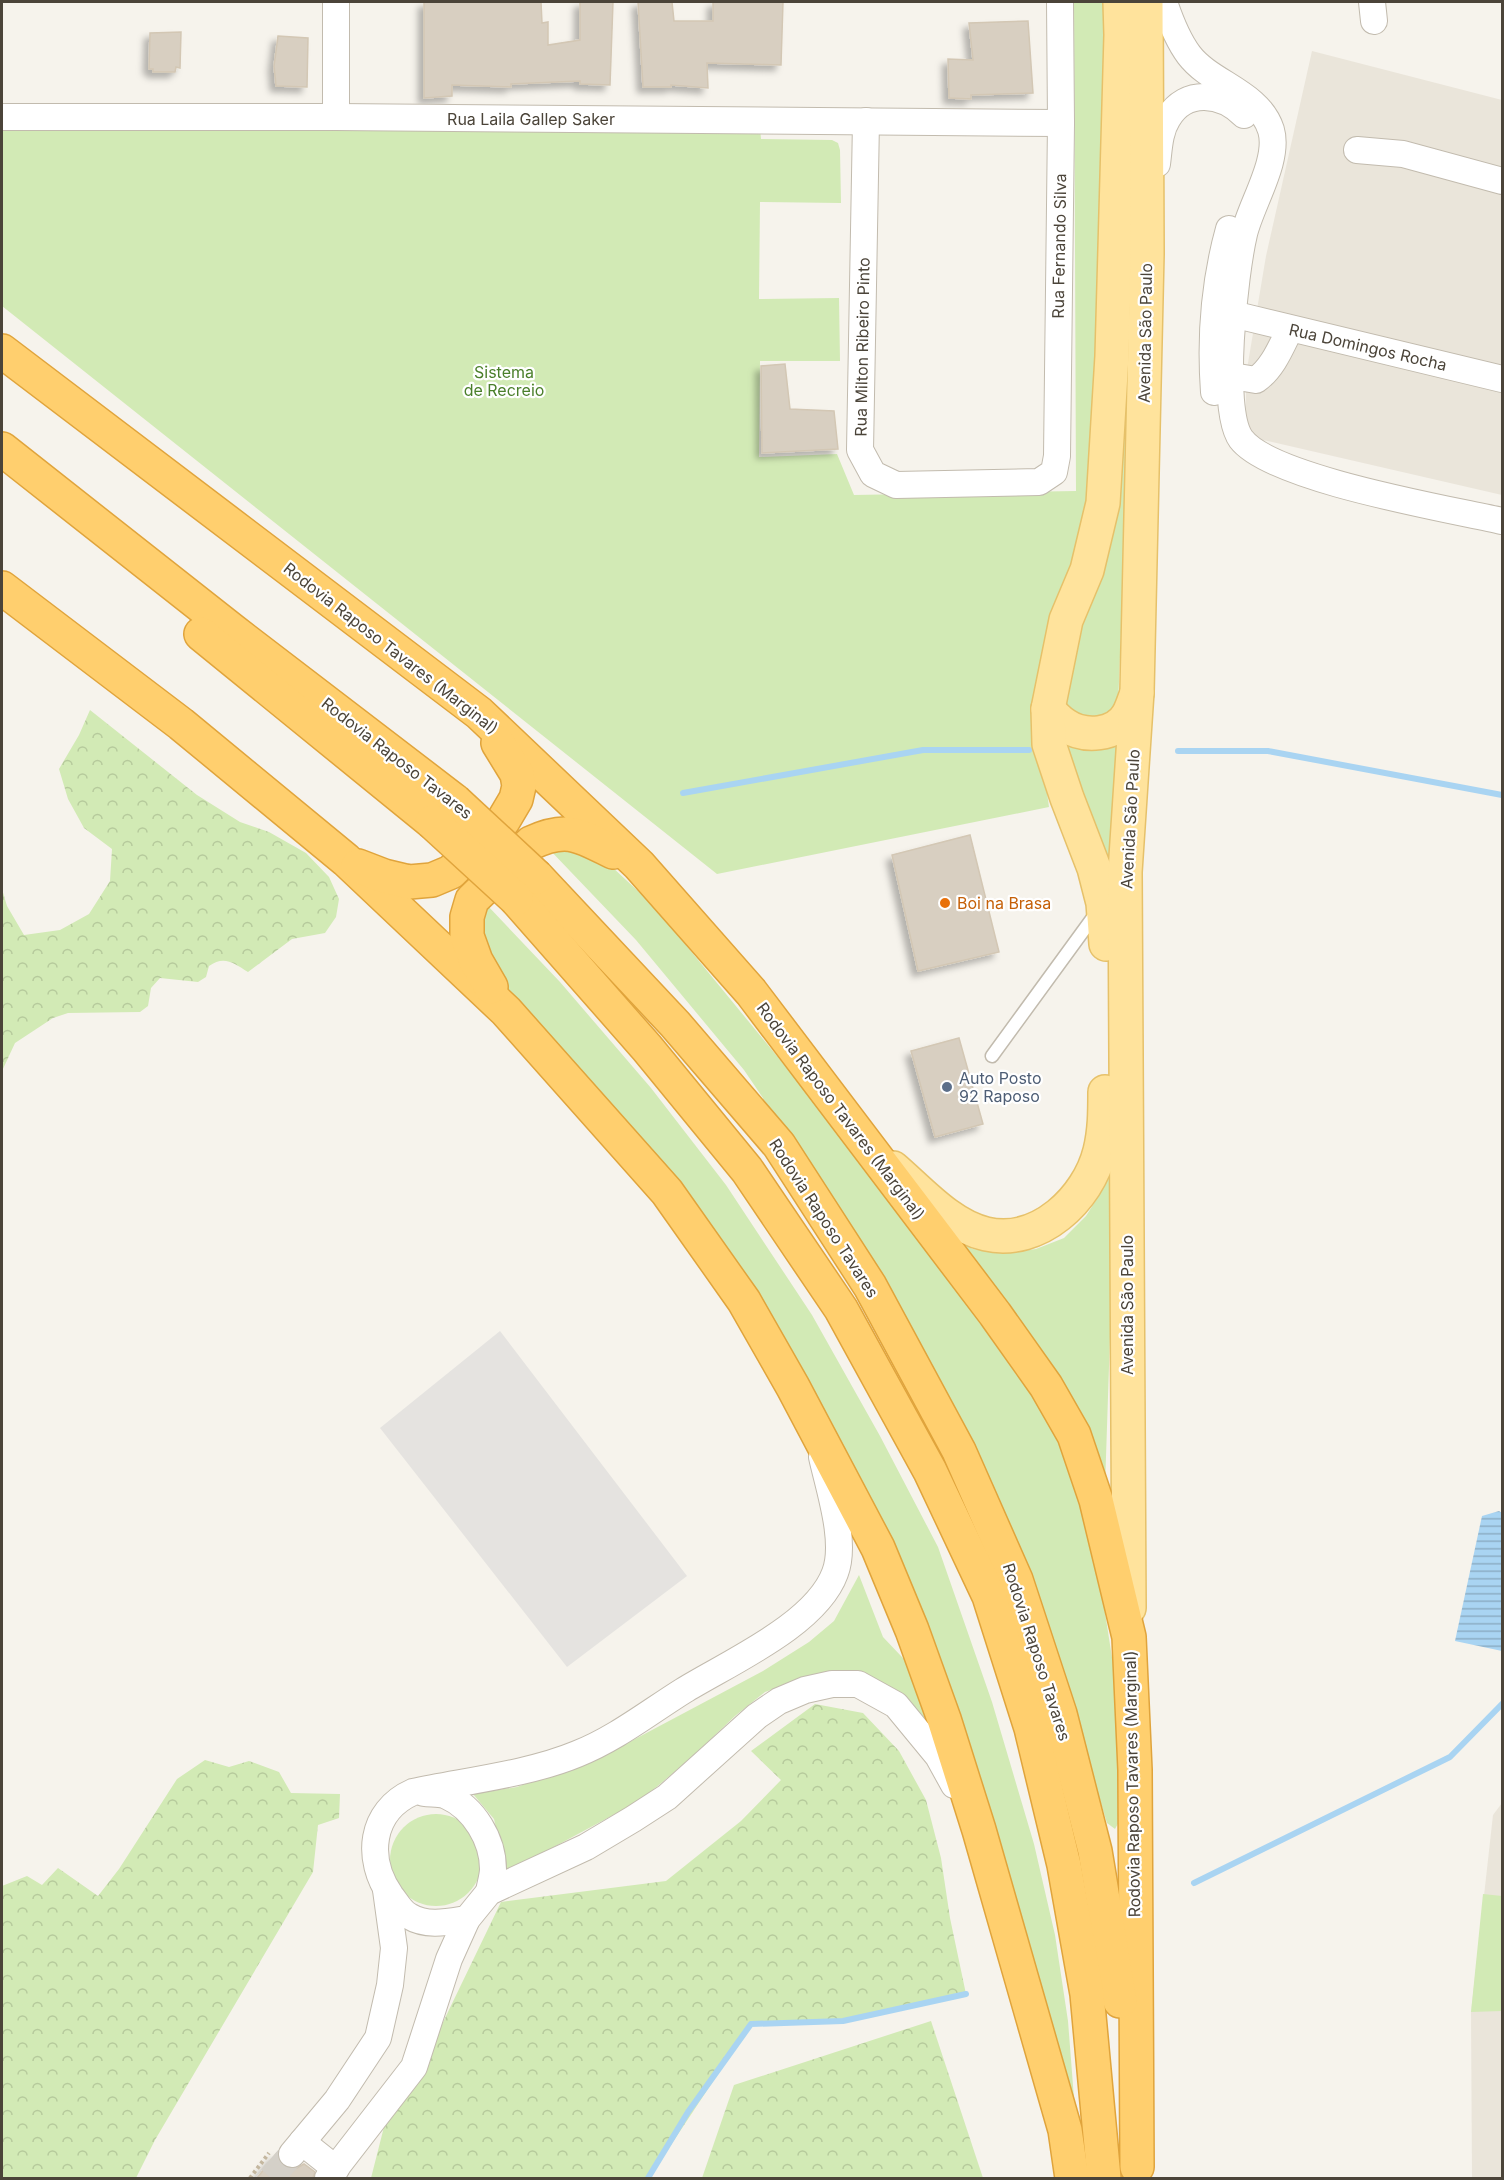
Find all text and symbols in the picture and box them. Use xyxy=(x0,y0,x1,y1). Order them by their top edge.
street label: Rua Laila Gallep Saker xyxy=(447,109,615,129)
street label: Rua Fernando Silva xyxy=(1048,173,1070,319)
street label: Rua Milton Ribeiro Pinto xyxy=(850,257,874,437)
street label: Avenida São Paulo xyxy=(1134,263,1156,403)
street label: Rua Domingos Rocha xyxy=(1287,319,1449,375)
park label: Sistema de Recreio xyxy=(464,362,544,400)
street label: Rodovia Raposo Tavares (Marginal) xyxy=(280,558,502,738)
street label: Rodovia Raposo Tavares xyxy=(318,693,476,823)
street label: Avenida São Paulo xyxy=(1116,749,1144,889)
place label: Boi na Brasa xyxy=(957,893,1051,913)
marker: Boi na Brasa xyxy=(938,896,952,910)
street label: Rodovia Raposo Tavares (Marginal) xyxy=(753,999,929,1223)
place label: Auto Posto 92 Raposo xyxy=(959,1068,1042,1106)
marker: Auto Posto 92 Raposo xyxy=(940,1080,954,1094)
street label: Rodovia Raposo Tavares xyxy=(765,1135,883,1301)
street label: Avenida São Paulo xyxy=(1117,1235,1137,1375)
street label: Rodovia Raposo Tavares xyxy=(999,1561,1075,1743)
street label: Rodovia Raposo Tavares (Marginal) xyxy=(1120,1650,1144,1918)

